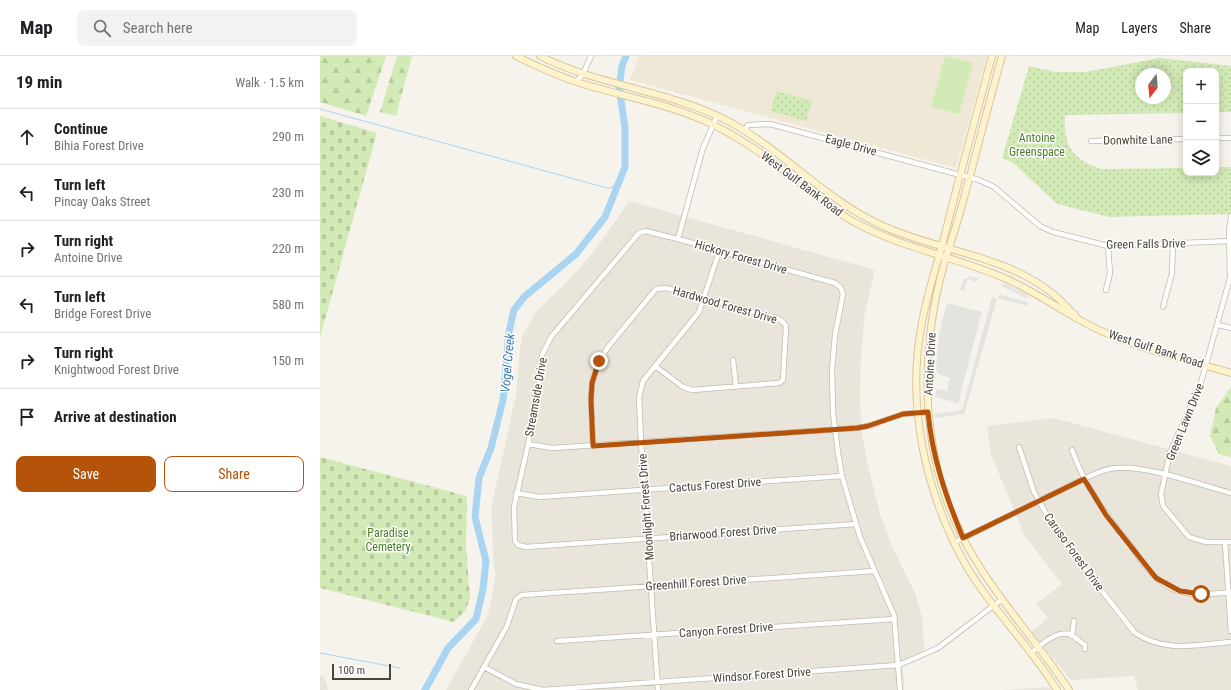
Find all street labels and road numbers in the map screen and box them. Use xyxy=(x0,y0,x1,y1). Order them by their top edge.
street label: Eagle Drive xyxy=(824,131,879,159)
street label: Donwhite Lane xyxy=(1103,132,1173,148)
street label: West Gulf Bank Road xyxy=(758,149,846,219)
street label: Green Falls Drive xyxy=(1106,236,1186,252)
street label: Hickory Forest Drive xyxy=(693,237,789,277)
street label: Hardwood Forest Drive xyxy=(671,283,779,327)
street label: West Gulf Bank Road xyxy=(1107,327,1205,371)
street label: Antoine Drive xyxy=(921,332,939,396)
street label: Streamside Drive xyxy=(522,356,550,438)
street label: Green Lawn Drive xyxy=(1163,381,1207,463)
street label: Moonlight Forest Drive xyxy=(635,453,657,561)
street label: Cactus Forest Drive xyxy=(669,475,762,495)
street label: Caruso Forest Drive xyxy=(1041,510,1107,594)
street label: Briarwood Forest Drive xyxy=(669,522,778,544)
street label: Greenhill Forest Drive xyxy=(645,572,747,594)
street label: Canyon Forest Drive xyxy=(678,620,774,640)
street label: Windsor Forest Drive xyxy=(713,665,812,685)

